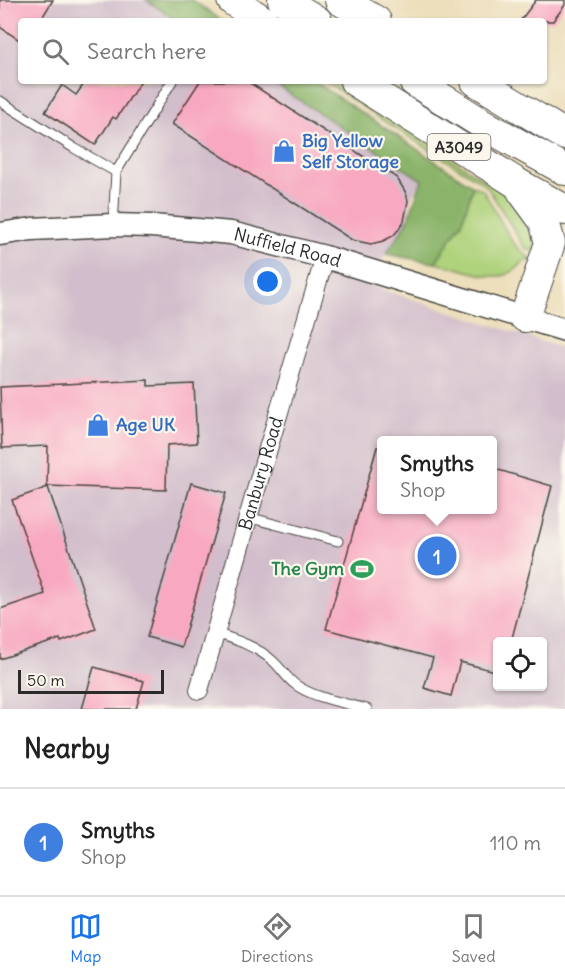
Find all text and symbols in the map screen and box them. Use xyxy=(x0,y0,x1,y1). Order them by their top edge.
search box xyxy=(18,18,547,84)
icon: search xyxy=(39,35,72,68)
text: Search here xyxy=(87,37,206,65)
place label: Big Yellow Self Storage xyxy=(302,129,399,173)
road number: A3049 xyxy=(428,134,490,160)
shop icon: Big Yellow Self Storage xyxy=(271,138,297,164)
street label: Nuffield Road xyxy=(232,222,344,272)
your location xyxy=(253,267,282,296)
shop icon: Age UK xyxy=(85,412,111,438)
place label: Age UK xyxy=(116,413,176,436)
street label: Banbury Road xyxy=(233,414,288,533)
popup xyxy=(377,436,497,514)
text: Smyths xyxy=(400,449,474,477)
text: Shop xyxy=(400,477,445,502)
pin: 1 xyxy=(418,534,456,578)
sports icon: The Gym xyxy=(349,556,375,582)
place label: The Gym xyxy=(271,557,344,580)
map controls xyxy=(493,637,547,691)
button: locate xyxy=(493,637,547,691)
scale bar xyxy=(18,667,164,694)
text: 50 m xyxy=(27,670,65,690)
text: Nearby xyxy=(24,732,110,765)
text: Smyths xyxy=(81,816,155,844)
text: 1 xyxy=(40,830,47,855)
text: 110 m xyxy=(490,830,541,855)
text: Shop xyxy=(81,844,126,869)
tab: Map xyxy=(69,910,102,966)
tab: Directions xyxy=(241,910,313,966)
tab: Saved xyxy=(452,910,496,966)

